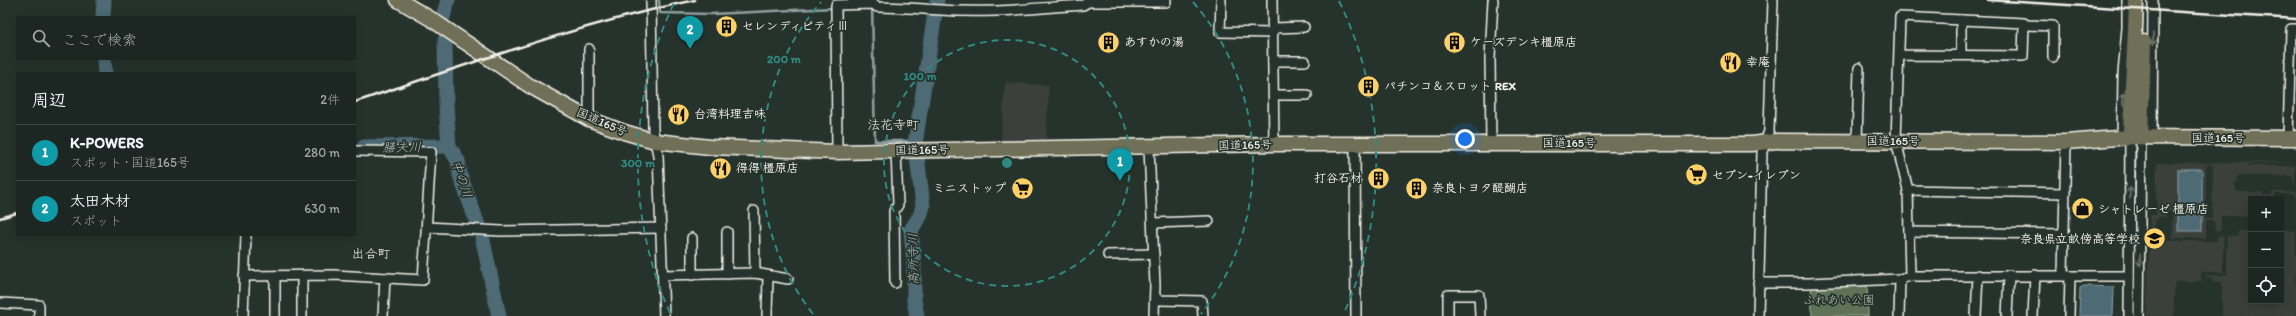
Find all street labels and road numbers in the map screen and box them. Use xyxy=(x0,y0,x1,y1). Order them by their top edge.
street label: 国道165号 xyxy=(574,105,630,139)
street label: 国道165号 xyxy=(2191,131,2245,145)
street label: 国道165号 xyxy=(1866,134,1920,148)
street label: 国道165号 xyxy=(1542,136,1596,150)
street label: 国道165号 xyxy=(1218,138,1272,152)
street label: 国道165号 xyxy=(895,143,949,157)

